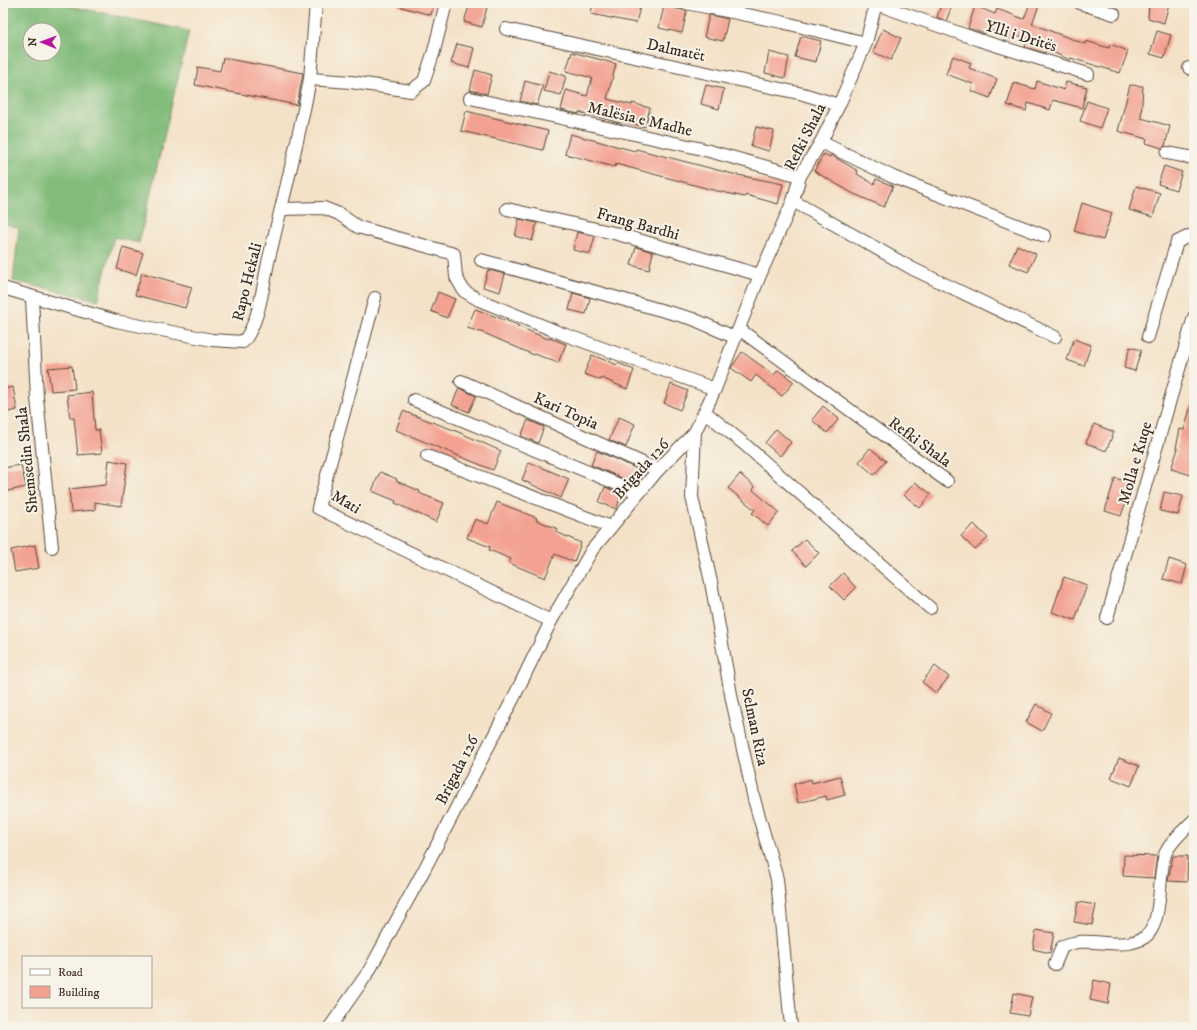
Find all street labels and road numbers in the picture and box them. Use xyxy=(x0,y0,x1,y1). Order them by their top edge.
street label: Ylli i Dritës xyxy=(983,16,1059,56)
street label: Dalmatët xyxy=(645,34,707,66)
street label: Malësia e Madhe xyxy=(586,97,695,141)
street label: Refki Shala xyxy=(780,100,831,174)
street label: Frang Bardhi xyxy=(595,203,681,245)
street label: Rapo Hekali xyxy=(228,241,266,323)
street label: Kari Topia xyxy=(531,388,602,434)
street label: Shemsedin Shala xyxy=(11,406,43,514)
street label: Refki Shala xyxy=(885,412,956,472)
street label: Molla e Kuqe xyxy=(1114,419,1156,507)
street label: Brigada 126 xyxy=(608,434,674,504)
street label: Mati xyxy=(328,486,364,518)
street label: Selman Riza xyxy=(737,686,773,768)
street label: Brigada 126 xyxy=(431,731,483,808)

